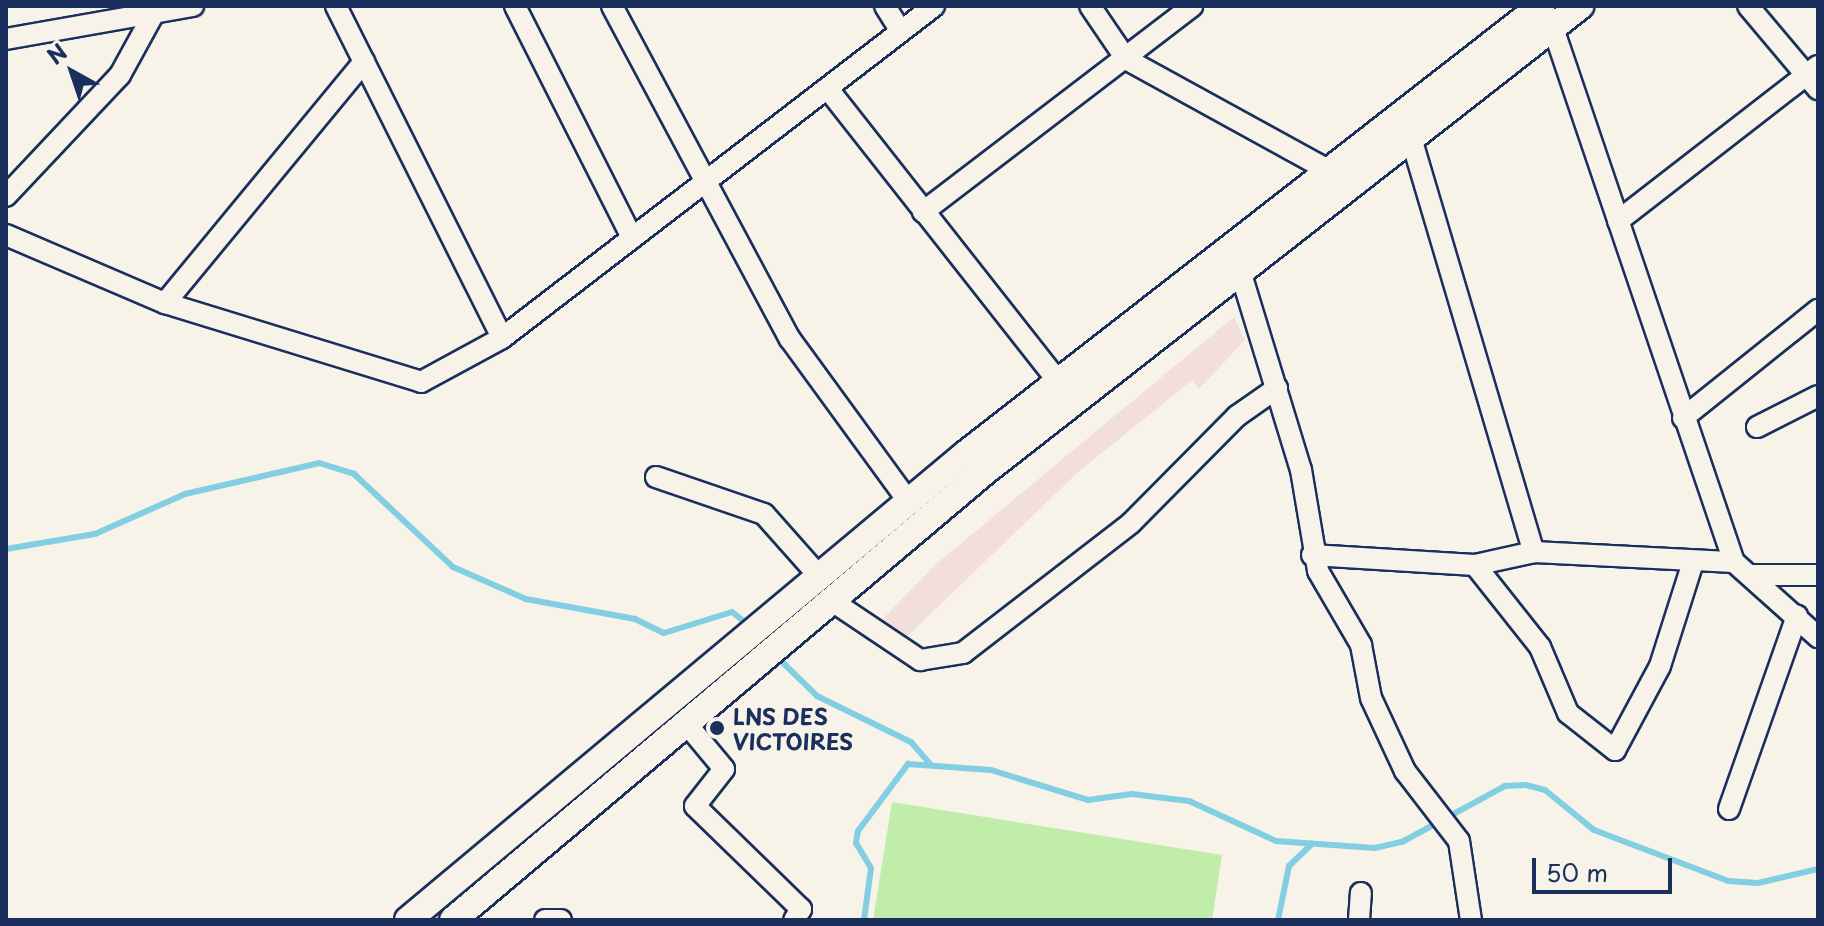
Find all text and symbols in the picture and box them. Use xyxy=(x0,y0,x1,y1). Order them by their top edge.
north arrow xyxy=(32,32,112,112)
text: N xyxy=(39,35,74,71)
place label: LNS DES VICTOIRES xyxy=(733,702,853,754)
marker: LNS DES VICTOIRES xyxy=(708,719,726,737)
scale bar xyxy=(1536,842,1676,892)
text: 50 m xyxy=(1546,854,1608,890)

